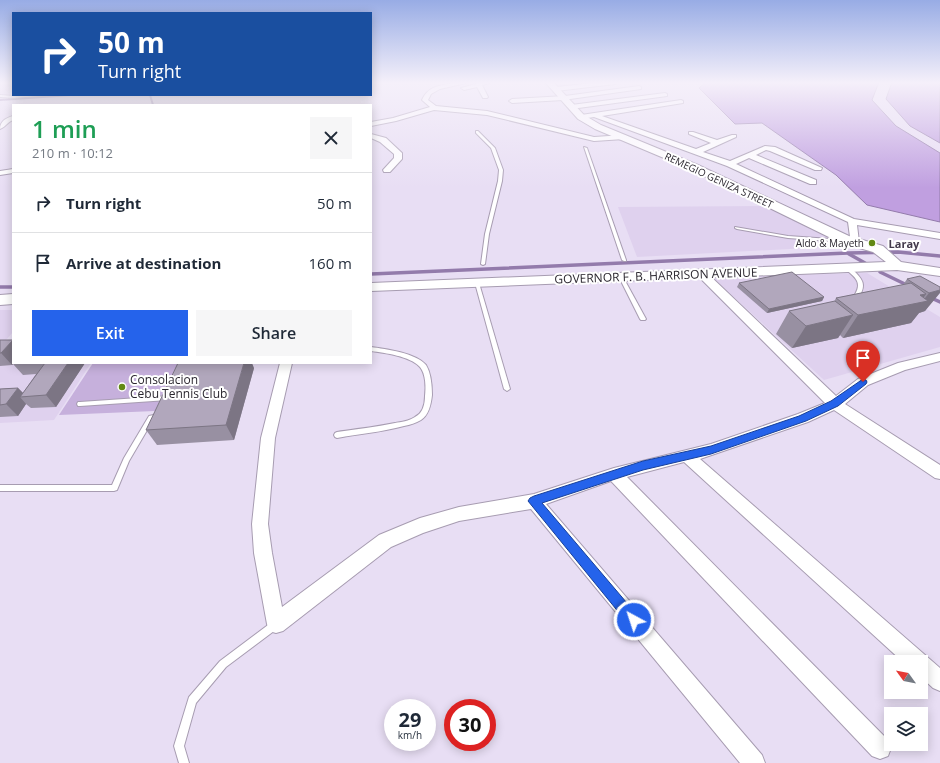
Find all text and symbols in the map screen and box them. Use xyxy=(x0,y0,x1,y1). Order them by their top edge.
text: 50 m xyxy=(98,23,165,61)
icon: right xyxy=(32,28,84,80)
text: Turn right xyxy=(98,59,181,83)
text: 1 min xyxy=(32,112,97,145)
button: close xyxy=(310,117,352,159)
text: 210 m · 10:12 xyxy=(32,144,113,162)
street label: REMEGIO GENIZA STREET xyxy=(662,149,776,212)
icon: right xyxy=(32,192,54,214)
text: Turn right xyxy=(66,193,141,213)
text: 50 m xyxy=(317,193,352,213)
place label: Aldo & Mayeth xyxy=(796,236,864,250)
district label: Laray xyxy=(889,236,920,251)
marker: Aldo & Mayeth xyxy=(867,238,877,248)
icon: arrive xyxy=(32,252,54,274)
text: Arrive at destination xyxy=(66,253,221,273)
text: 160 m xyxy=(308,253,352,273)
street label: GOVERNOR F. B. HARRISON AVENUE xyxy=(554,263,758,288)
button: Exit xyxy=(32,310,188,356)
button: Share xyxy=(196,310,352,356)
pin xyxy=(846,341,880,382)
icon: arrive xyxy=(852,347,874,369)
place label: Consolacion Cebu Tennis Club xyxy=(130,371,227,402)
marker: Consolacion Cebu Tennis Club xyxy=(117,382,127,392)
position arrow xyxy=(613,599,655,641)
north arrow xyxy=(884,655,928,699)
map controls xyxy=(884,655,928,751)
speed limit sign: 30 xyxy=(444,699,496,751)
text: 29 xyxy=(399,706,421,733)
button: layers xyxy=(884,707,928,751)
text: km/h xyxy=(398,728,422,742)

